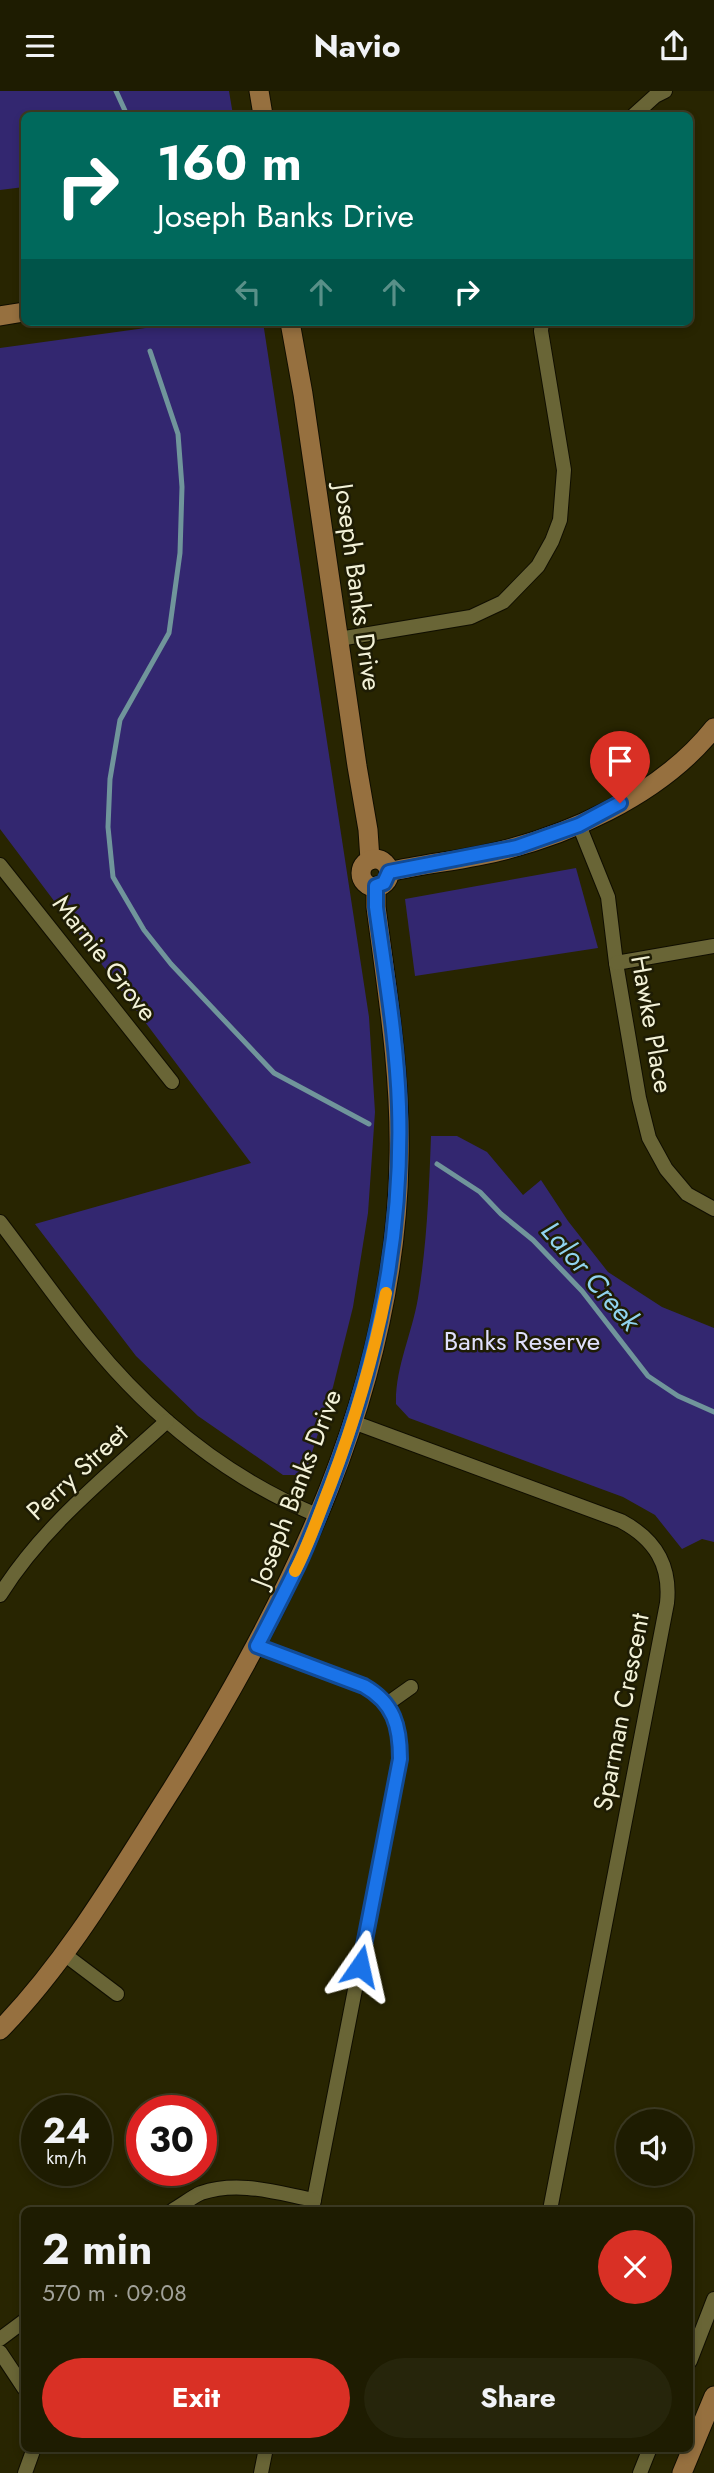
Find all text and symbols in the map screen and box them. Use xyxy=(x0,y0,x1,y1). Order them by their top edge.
text: Navio xyxy=(313,23,401,69)
icon: menu xyxy=(21,27,59,65)
icon: share xyxy=(655,27,693,65)
text: 160 m xyxy=(157,128,302,198)
icon: right xyxy=(42,140,133,231)
text: Joseph Banks Drive xyxy=(157,193,414,239)
icon: left xyxy=(229,273,267,311)
icon: ahead xyxy=(302,273,340,311)
icon: ahead xyxy=(375,273,413,311)
icon: right xyxy=(448,273,486,311)
street label: Joseph Banks Drive xyxy=(324,478,391,693)
pin xyxy=(590,731,650,803)
icon: arrive xyxy=(601,742,639,780)
street label: Marnie Grove xyxy=(44,887,166,1029)
street label: Hawke Place xyxy=(621,952,683,1096)
water label: Lalor Creek xyxy=(532,1212,651,1341)
park label: Banks Reserve xyxy=(444,1322,600,1360)
street label: Joseph Banks Drive xyxy=(240,1384,351,1595)
street label: Perry Street xyxy=(18,1414,137,1529)
street label: Sparman Crescent xyxy=(583,1609,659,1814)
position arrow xyxy=(323,1929,397,2003)
speed limit sign: 30 xyxy=(126,2095,217,2186)
text: 24 xyxy=(43,2106,90,2156)
map controls xyxy=(616,2109,693,2186)
button: sound xyxy=(616,2109,693,2186)
text: km/h xyxy=(46,2145,87,2171)
text: 2 min xyxy=(42,2219,152,2280)
button: close xyxy=(598,2230,672,2304)
text: 570 m · 09:08 xyxy=(42,2276,187,2310)
button: Exit xyxy=(42,2358,350,2438)
button: Share xyxy=(364,2358,672,2438)

